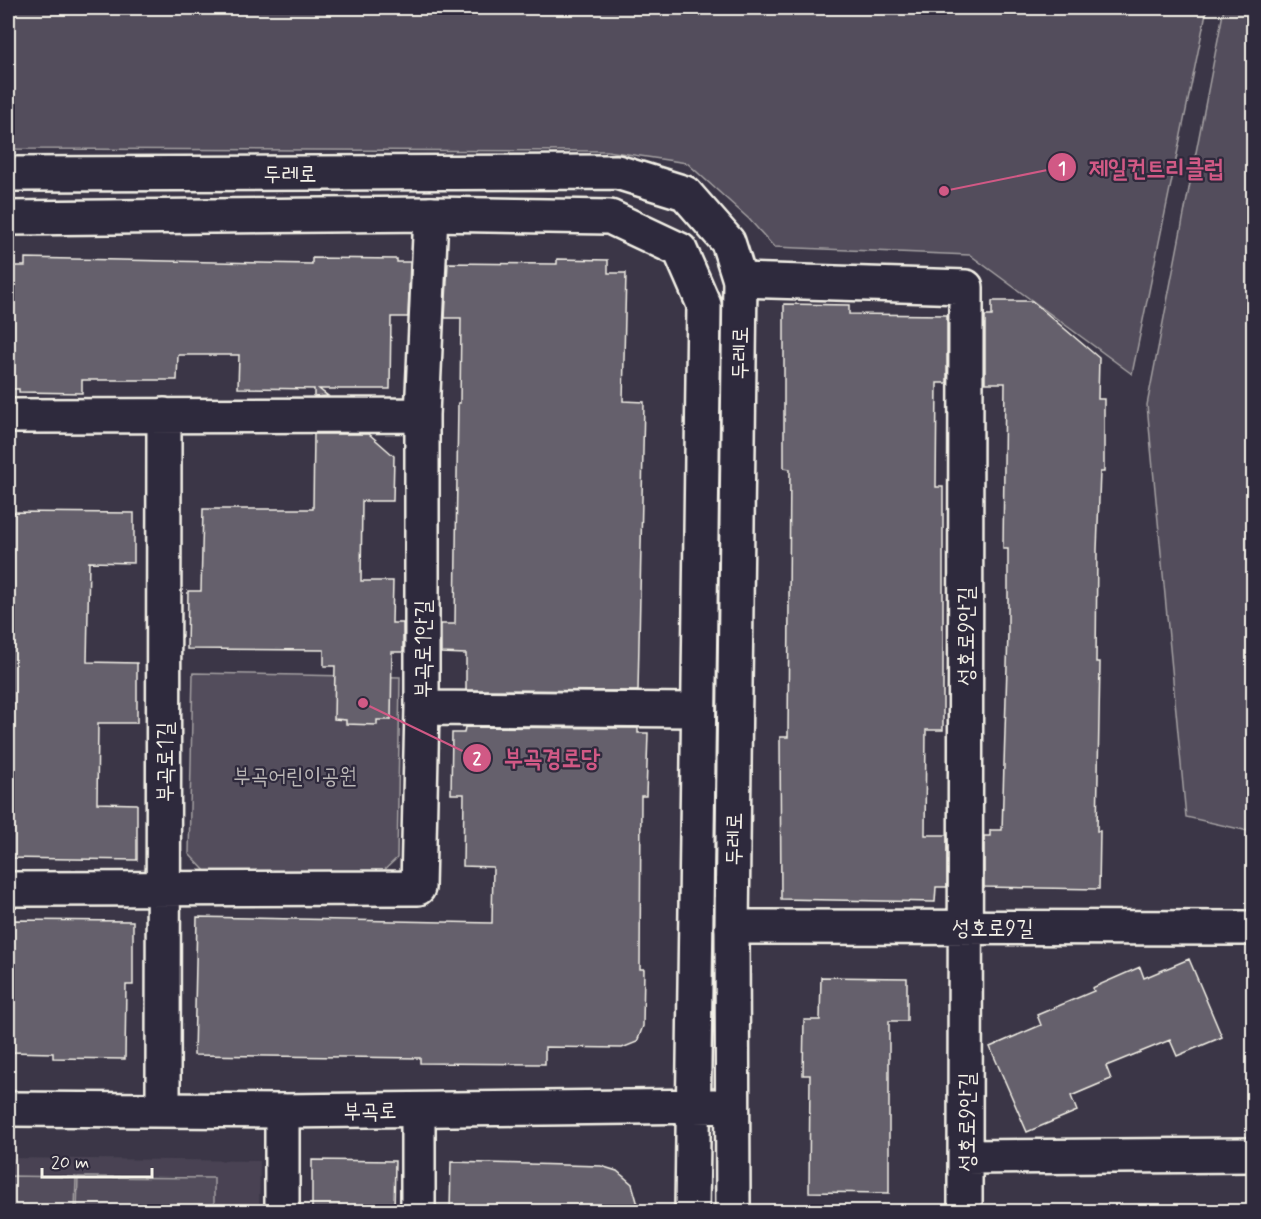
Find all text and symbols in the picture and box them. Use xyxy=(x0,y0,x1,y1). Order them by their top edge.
callout: 제일컨트리클럽 xyxy=(1047,146,1236,188)
text: 제일컨트리클럽 xyxy=(1088,154,1224,185)
text: 1 xyxy=(1058,157,1066,181)
street label: 두레로 xyxy=(263,161,317,189)
street label: 두레로 xyxy=(727,326,755,380)
street label: 성호로9안길 xyxy=(953,586,981,686)
street label: 부곡로1안길 xyxy=(410,600,438,698)
street label: 부곡로1길 xyxy=(152,721,180,802)
callout: 부곡경로당 xyxy=(462,737,613,779)
text: 부곡경로당 xyxy=(504,744,601,775)
text: 2 xyxy=(473,747,482,771)
park label: 부곡어린이공원 xyxy=(233,763,357,791)
street label: 두레로 xyxy=(721,812,749,866)
street label: 성호로9길 xyxy=(952,915,1034,943)
street label: 성호로9안길 xyxy=(954,1072,982,1172)
street label: 부곡로 xyxy=(343,1098,397,1126)
scale bar xyxy=(42,1141,152,1179)
text: 20 m xyxy=(51,1151,89,1175)

